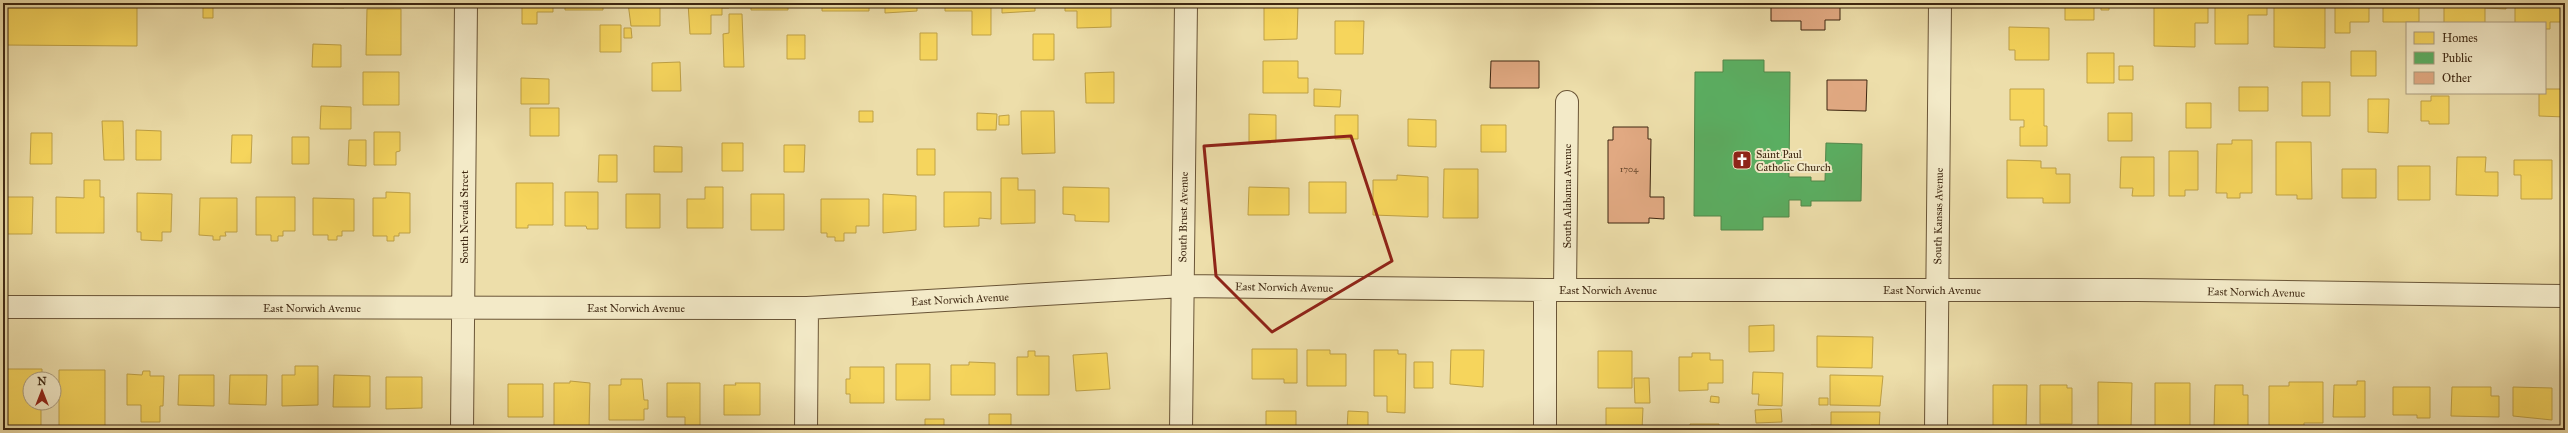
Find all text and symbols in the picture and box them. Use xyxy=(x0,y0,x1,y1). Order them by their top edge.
legend xyxy=(2406,22,2546,94)
text: Homes xyxy=(2442,31,2478,45)
text: Public xyxy=(2442,51,2473,65)
text: Other xyxy=(2442,71,2472,85)
street label: South Alabama Avenue xyxy=(1561,143,1574,248)
place label: Saint Paul Catholic Church xyxy=(1756,148,1831,174)
church icon: Saint Paul Catholic Church xyxy=(1731,149,1753,171)
house number: 1704 xyxy=(1620,163,1639,174)
street label: South Kansas Avenue xyxy=(1931,167,1946,264)
street label: South Nevada Street xyxy=(458,170,471,264)
street label: South Brust Avenue xyxy=(1176,171,1191,263)
street label: East Norwich Avenue xyxy=(1235,280,1334,295)
street label: East Norwich Avenue xyxy=(1559,284,1657,297)
street label: East Norwich Avenue xyxy=(1883,284,1981,297)
street label: East Norwich Avenue xyxy=(2207,285,2306,300)
street label: East Norwich Avenue xyxy=(911,290,1010,309)
street label: East Norwich Avenue xyxy=(263,302,361,315)
street label: East Norwich Avenue xyxy=(587,302,685,315)
north arrow xyxy=(22,371,62,411)
text: N xyxy=(37,375,47,388)

